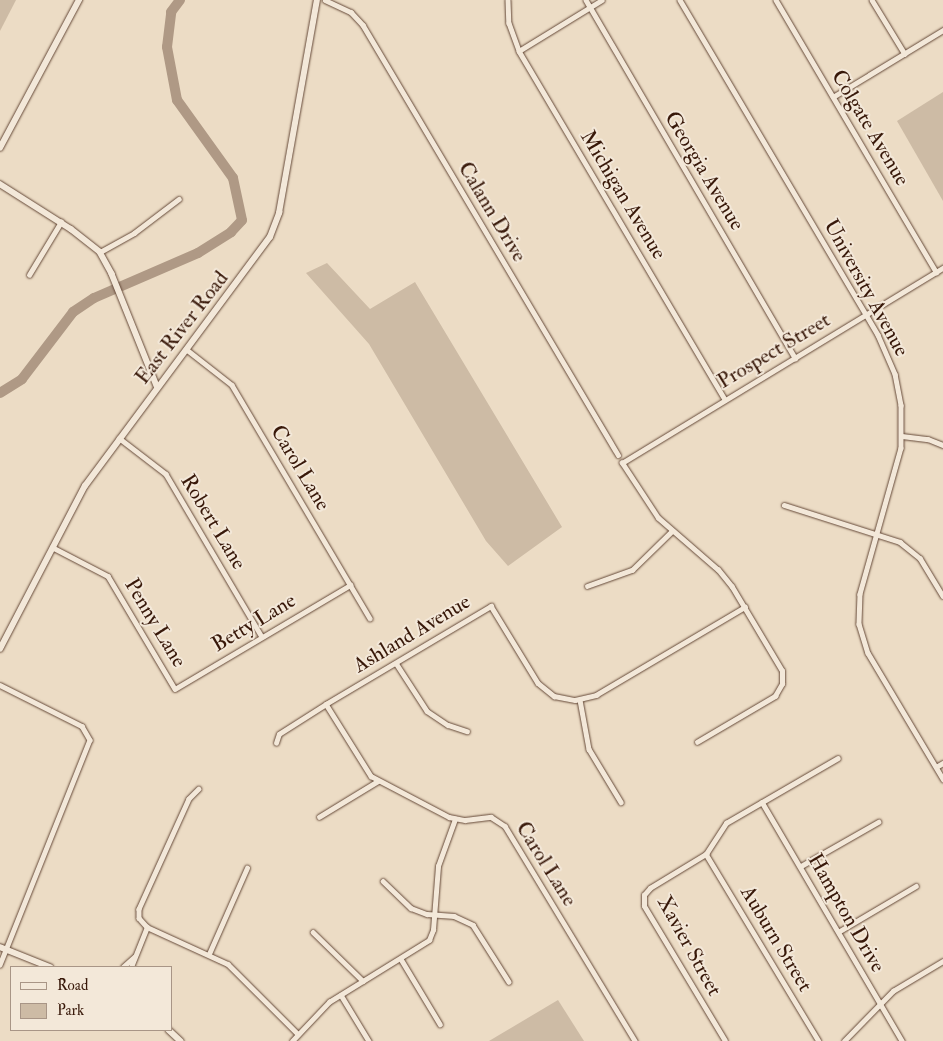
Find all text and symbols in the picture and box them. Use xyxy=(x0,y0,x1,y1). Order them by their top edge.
street label: Colgate Avenue xyxy=(826,66,914,190)
street label: Georgia Avenue xyxy=(659,107,749,235)
street label: Michigan Avenue xyxy=(575,126,671,264)
street label: Calann Drive xyxy=(452,157,532,267)
street label: University Avenue xyxy=(818,215,914,361)
street label: East River Road xyxy=(130,266,234,390)
street label: Prospect Street xyxy=(713,308,835,394)
street label: Carol Lane xyxy=(265,421,335,515)
street label: Robert Lane xyxy=(175,470,251,574)
street label: Penny Lane xyxy=(119,574,191,672)
street label: Betty Lane xyxy=(208,588,300,658)
street label: Ashland Avenue xyxy=(349,589,475,679)
street label: Carol Lane xyxy=(510,817,582,911)
street label: Hampton Drive xyxy=(802,849,890,977)
street label: Auburn Street xyxy=(735,882,817,996)
street label: Xavier Street xyxy=(651,891,727,1001)
legend xyxy=(10,966,172,1031)
text: Road xyxy=(57,976,88,995)
text: Park xyxy=(57,1001,84,1020)

